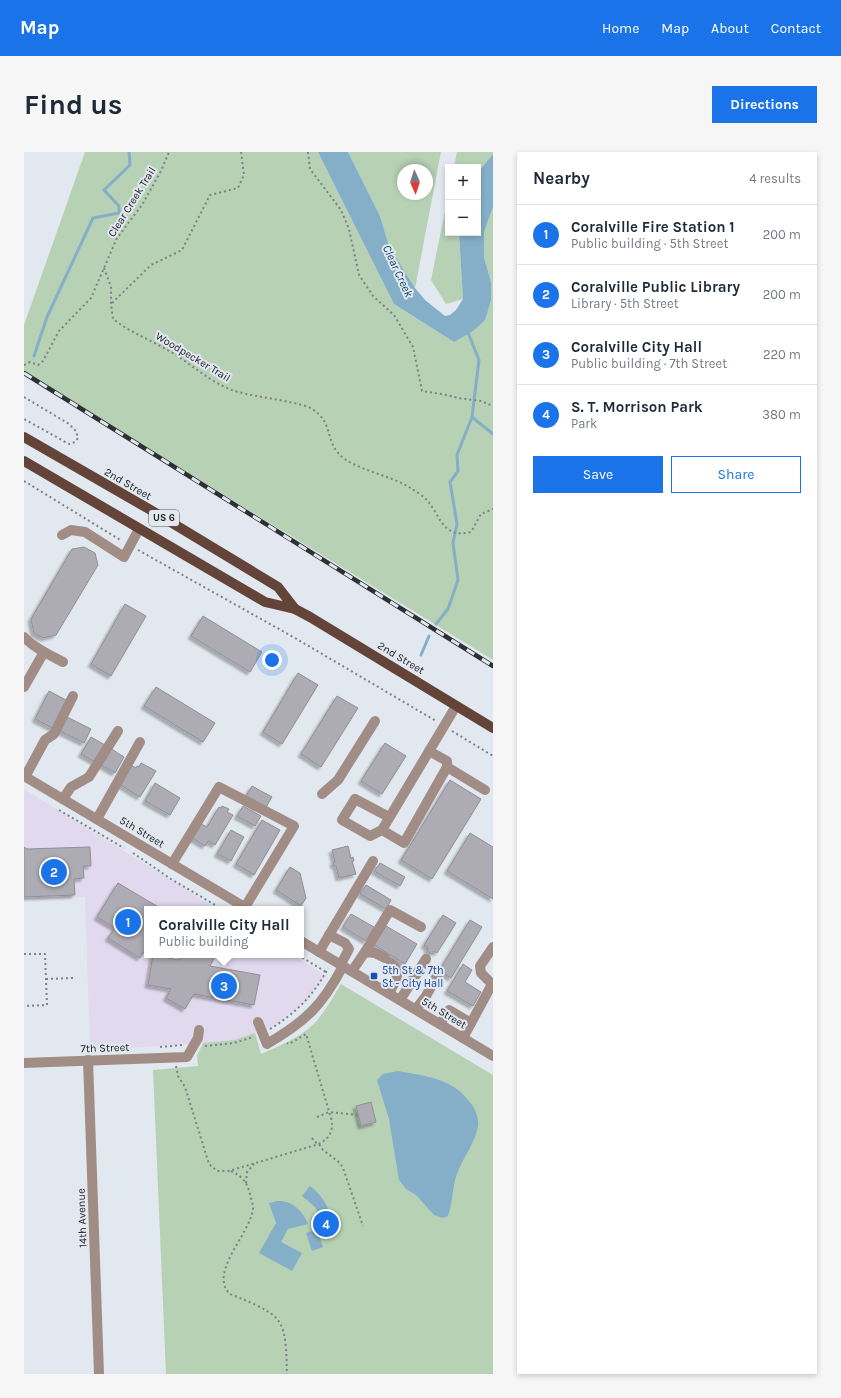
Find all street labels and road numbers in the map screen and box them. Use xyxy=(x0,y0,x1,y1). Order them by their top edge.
street label: Clear Creek Trail xyxy=(105,165,159,239)
street label: Woodpecker Trail xyxy=(153,329,233,385)
street label: 2nd Street xyxy=(102,465,154,503)
road number: US 6 xyxy=(149,510,179,526)
street label: 2nd Street xyxy=(375,639,427,677)
street label: 5th Street xyxy=(117,814,167,850)
street label: 5th Street xyxy=(419,995,469,1031)
street label: 7th Street xyxy=(80,1041,130,1055)
street label: 14th Avenue xyxy=(74,1188,90,1248)

